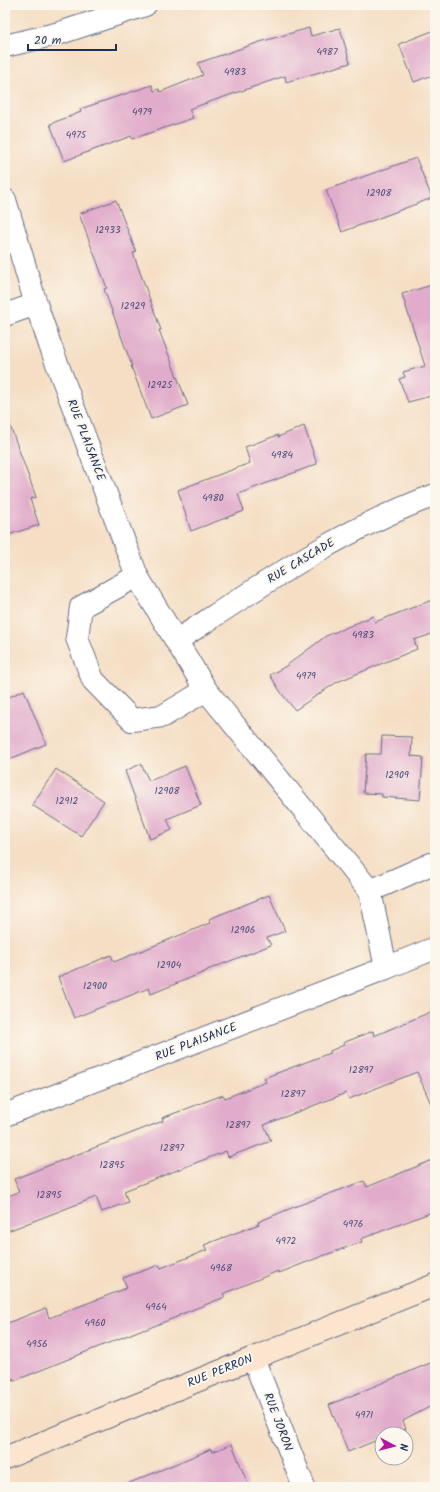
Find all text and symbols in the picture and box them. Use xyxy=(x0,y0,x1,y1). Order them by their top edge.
scale bar xyxy=(28,26,116,52)
text: 20 m xyxy=(34,31,62,50)
house number: 4987 xyxy=(316,44,338,60)
house number: 4983 xyxy=(224,64,246,80)
house number: 4979 xyxy=(132,104,152,120)
house number: 4975 xyxy=(66,127,87,143)
house number: 12908 xyxy=(367,185,392,201)
house number: 12933 xyxy=(95,222,121,238)
house number: 12929 xyxy=(121,298,145,314)
house number: 12925 xyxy=(147,377,173,393)
street label: RUE PLAISANCE xyxy=(62,396,111,485)
house number: 4984 xyxy=(271,447,293,463)
house number: 4980 xyxy=(202,490,224,506)
street label: RUE CASCADE xyxy=(263,533,339,589)
house number: 4983 xyxy=(352,627,374,643)
house number: 4979 xyxy=(296,668,316,684)
house number: 12909 xyxy=(385,767,409,783)
house number: 12908 xyxy=(155,783,180,799)
house number: 12912 xyxy=(56,793,79,809)
house number: 12906 xyxy=(231,922,255,938)
house number: 12904 xyxy=(157,957,182,973)
house number: 12900 xyxy=(83,978,107,994)
street label: RUE PLAISANCE xyxy=(152,1017,241,1066)
house number: 12897 xyxy=(349,1062,374,1078)
house number: 12897 xyxy=(281,1086,306,1102)
house number: 12897 xyxy=(226,1117,251,1133)
house number: 12897 xyxy=(160,1140,185,1156)
house number: 12895 xyxy=(99,1157,125,1173)
house number: 12895 xyxy=(36,1187,62,1203)
house number: 4976 xyxy=(343,1216,363,1232)
house number: 4972 xyxy=(276,1233,297,1249)
house number: 4968 xyxy=(210,1260,233,1276)
house number: 4964 xyxy=(145,1299,167,1315)
house number: 4960 xyxy=(85,1315,105,1331)
house number: 4956 xyxy=(26,1336,48,1352)
street label: RUE PERRON xyxy=(184,1349,256,1393)
street label: RUE JORON xyxy=(258,1390,298,1454)
house number: 4971 xyxy=(355,1407,373,1423)
north arrow xyxy=(374,1426,414,1466)
text: N xyxy=(394,1443,412,1452)

